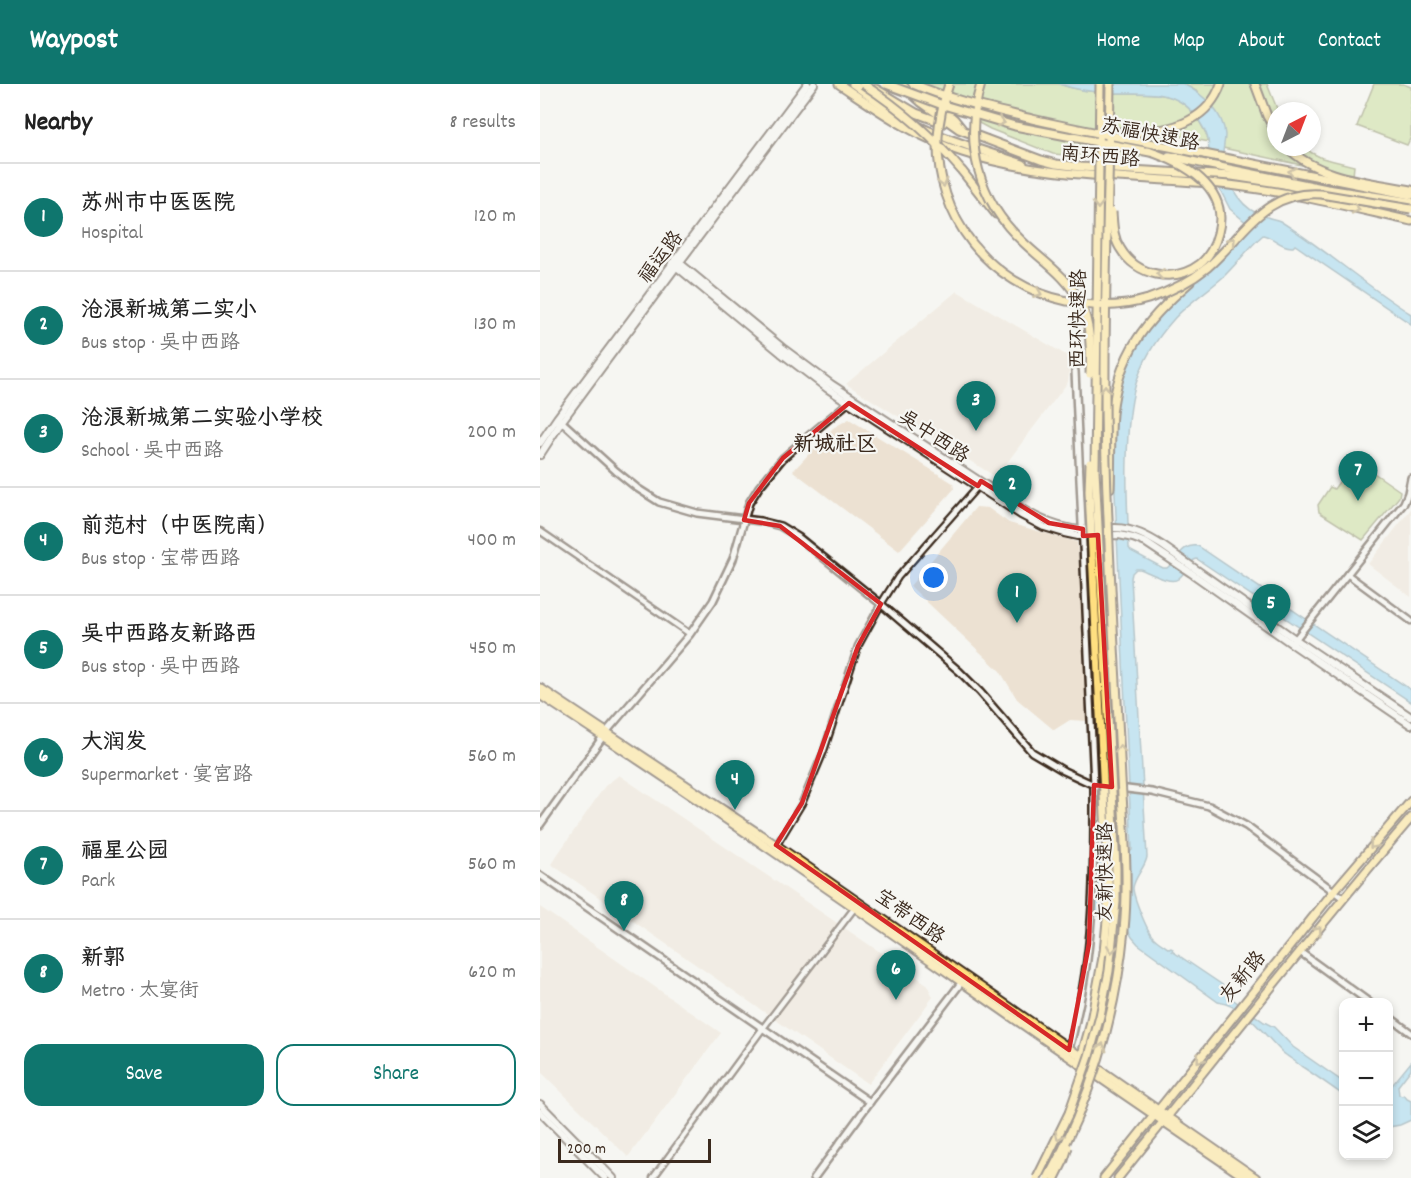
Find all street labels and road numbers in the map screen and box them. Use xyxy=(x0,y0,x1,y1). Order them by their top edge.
street label: 苏福快速路 xyxy=(1098,113,1203,159)
street label: 南环西路 xyxy=(1059,141,1142,176)
street label: 福运路 xyxy=(633,225,692,290)
street label: 西环快速路 xyxy=(1065,268,1095,369)
street label: 吴中西路 xyxy=(892,404,975,472)
street label: 友新快速路 xyxy=(1093,821,1121,922)
street label: 宝带西路 xyxy=(868,884,951,953)
street label: 友新路 xyxy=(1214,945,1274,1010)

